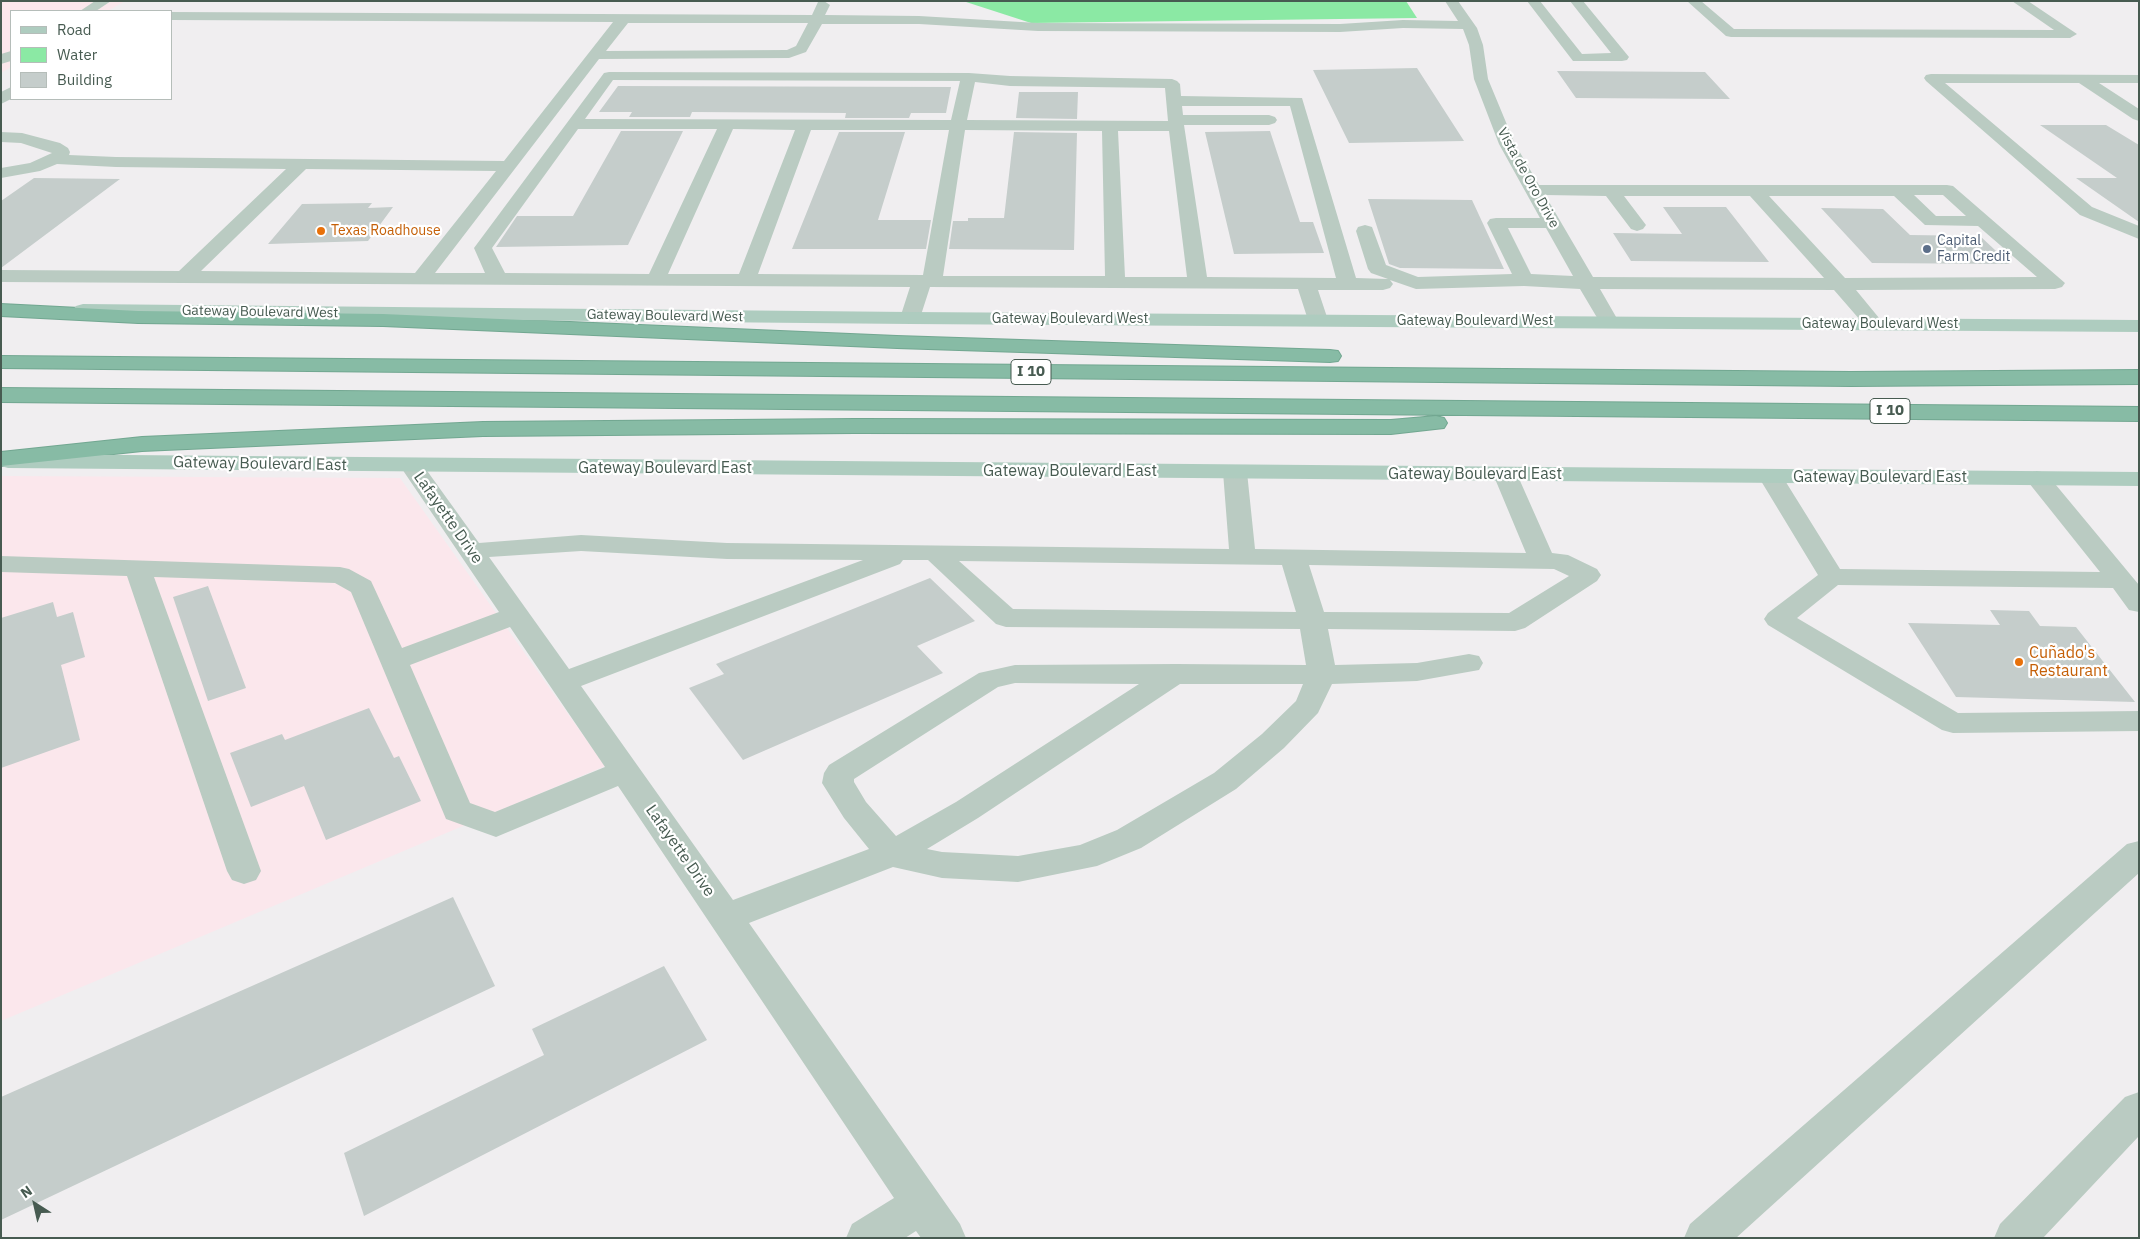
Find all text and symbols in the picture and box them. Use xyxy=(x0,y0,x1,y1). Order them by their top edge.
legend xyxy=(10,10,172,100)
text: Road xyxy=(57,20,92,39)
text: Water xyxy=(57,45,97,64)
text: Building xyxy=(57,70,112,89)
street label: Vista de Oro Drive xyxy=(1493,125,1563,231)
place label: Texas Roadhouse xyxy=(331,223,441,239)
marker: Texas Roadhouse xyxy=(315,225,327,237)
place label: Capital Farm Credit xyxy=(1937,233,2010,266)
marker: Capital Farm Credit xyxy=(1921,243,1933,255)
street label: Gateway Boulevard West xyxy=(182,302,338,322)
street label: Gateway Boulevard West xyxy=(587,306,743,326)
street label: Gateway Boulevard West xyxy=(992,311,1148,327)
street label: Gateway Boulevard West xyxy=(1397,313,1553,329)
street label: Gateway Boulevard West xyxy=(1802,316,1958,332)
road number: I 10 xyxy=(1011,360,1051,384)
road number: I 10 xyxy=(1870,398,1910,424)
street label: Gateway Boulevard East xyxy=(173,453,347,475)
street label: Gateway Boulevard East xyxy=(578,458,752,478)
street label: Gateway Boulevard East xyxy=(983,461,1157,481)
street label: Gateway Boulevard East xyxy=(1388,464,1562,484)
street label: Gateway Boulevard East xyxy=(1793,467,1967,487)
street label: Lafayette Drive xyxy=(409,468,487,568)
place label: Cuñado's Restaurant xyxy=(2029,643,2108,681)
marker: Cuñado's Restaurant xyxy=(2013,656,2025,668)
street label: Lafayette Drive xyxy=(641,801,719,901)
north arrow xyxy=(10,1179,60,1229)
text: N xyxy=(17,1181,36,1202)

